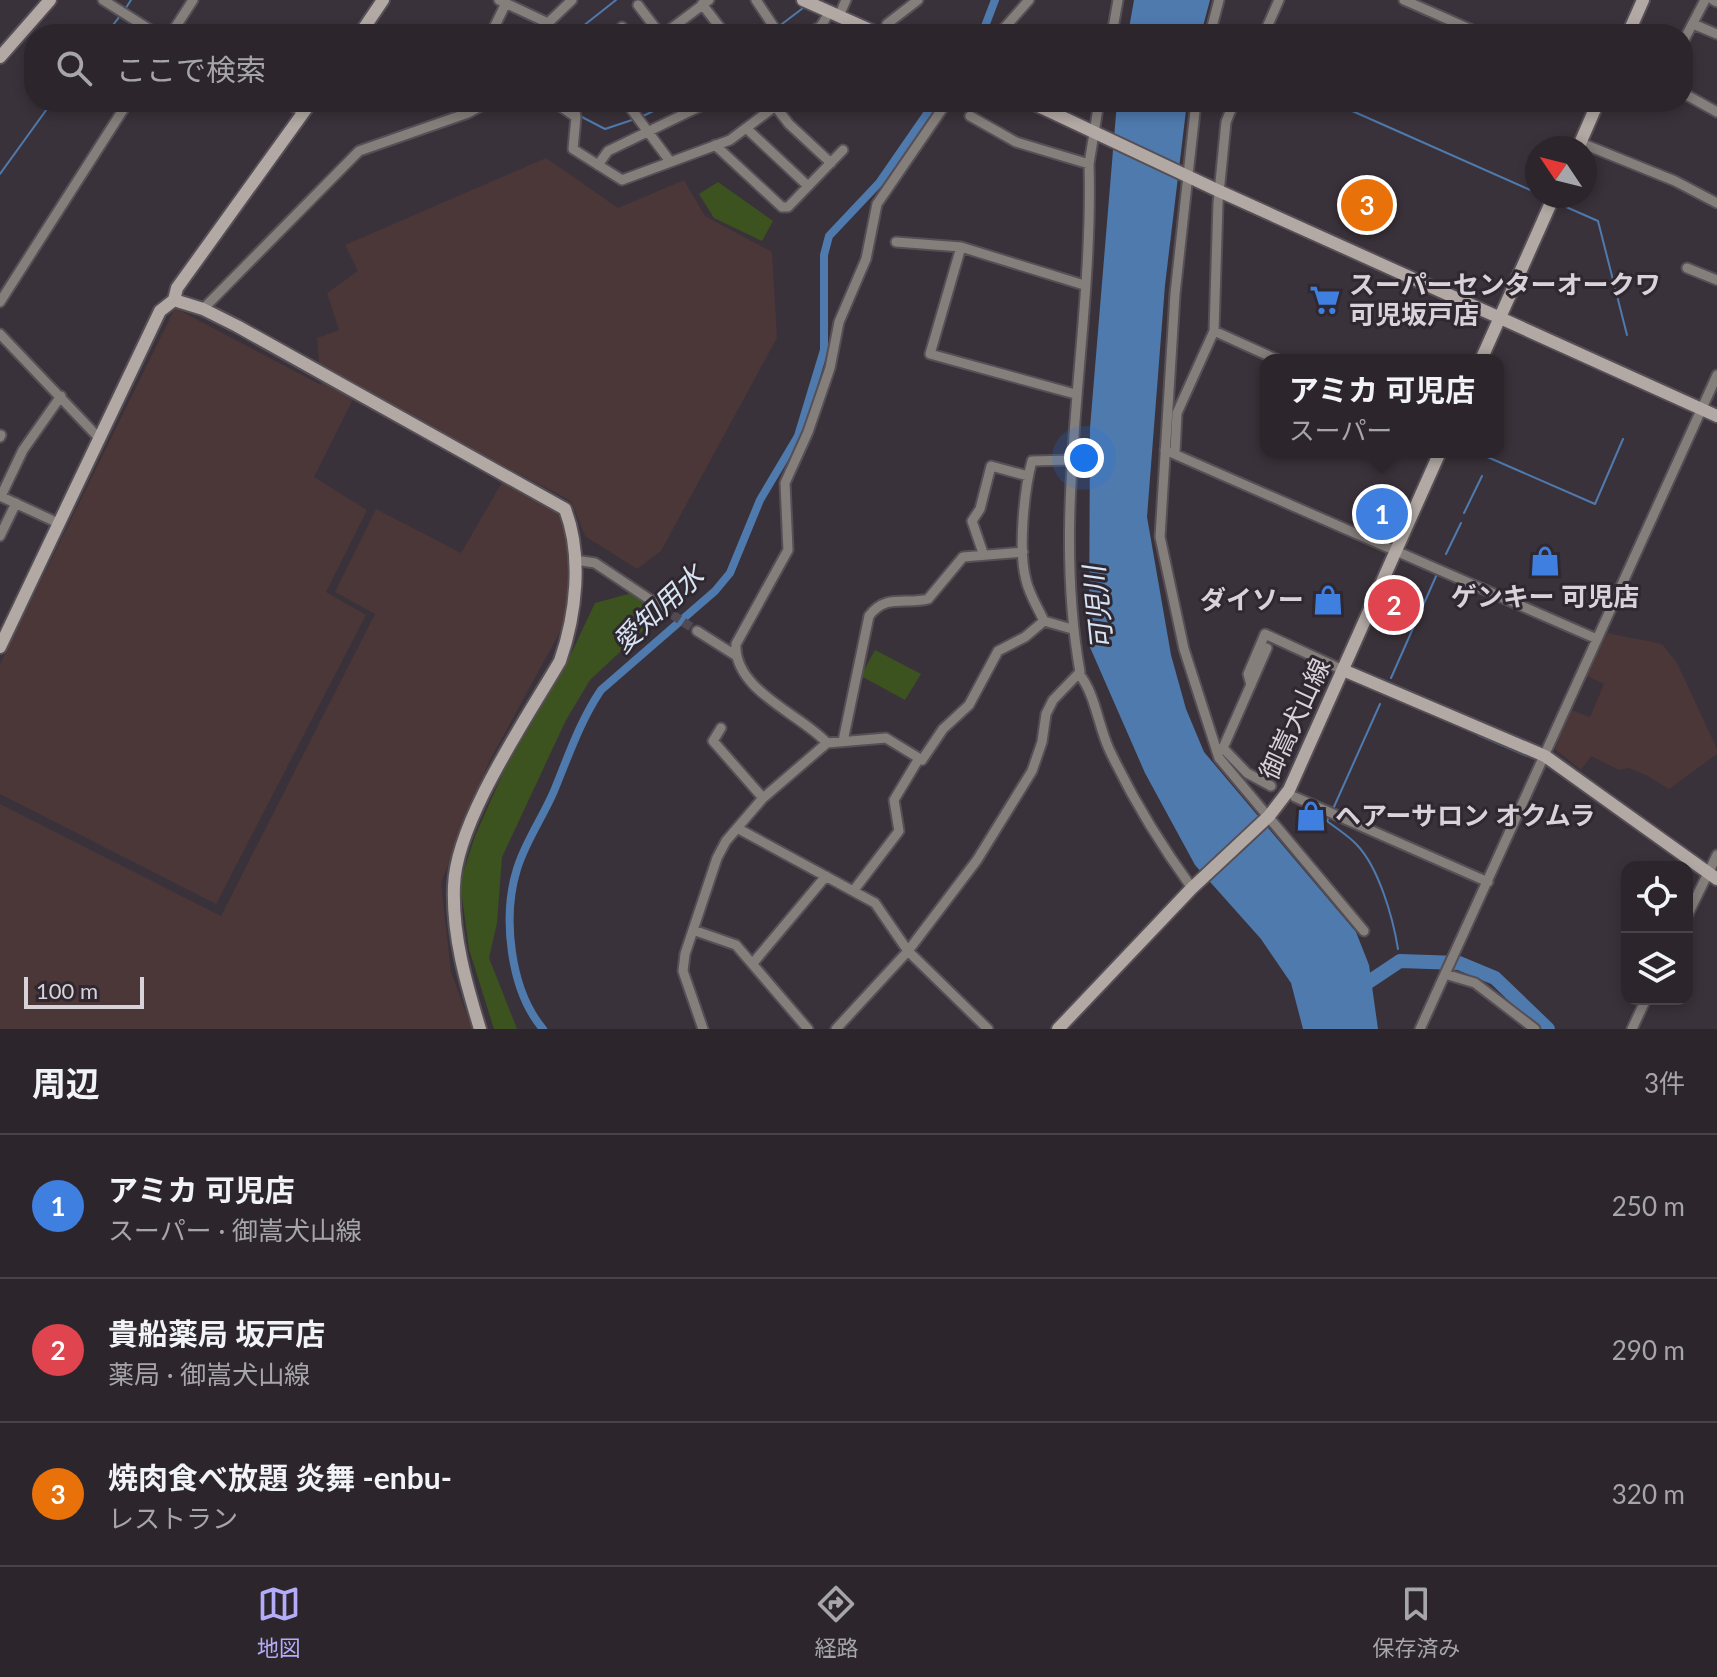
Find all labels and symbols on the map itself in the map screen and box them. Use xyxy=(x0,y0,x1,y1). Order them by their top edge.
north arrow xyxy=(1525,136,1597,208)
pin: 3 xyxy=(1341,175,1393,235)
place label: スーパーセンターオークワ 可児坂戸店 xyxy=(1349,268,1661,330)
supermarket icon: スーパーセンターオークワ 可児坂戸店 xyxy=(1308,283,1342,317)
your location xyxy=(1064,438,1104,478)
pin: 1 xyxy=(1356,484,1408,544)
shop icon: ゲンキー 可児店 xyxy=(1528,544,1562,578)
water label: 愛知用水 xyxy=(605,556,712,659)
water label: 可児川 xyxy=(1075,562,1118,652)
pin: 2 xyxy=(1368,575,1420,635)
place label: ゲンキー 可児店 xyxy=(1451,580,1639,612)
place label: ダイソー xyxy=(1200,583,1304,615)
shop icon: ダイソー xyxy=(1311,583,1345,617)
street label: 御嵩犬山線 xyxy=(1252,653,1336,784)
shop icon: ヘアーサロン オクムラ xyxy=(1294,799,1328,833)
place label: ヘアーサロン オクムラ xyxy=(1335,799,1595,831)
scale bar xyxy=(24,973,144,1009)

